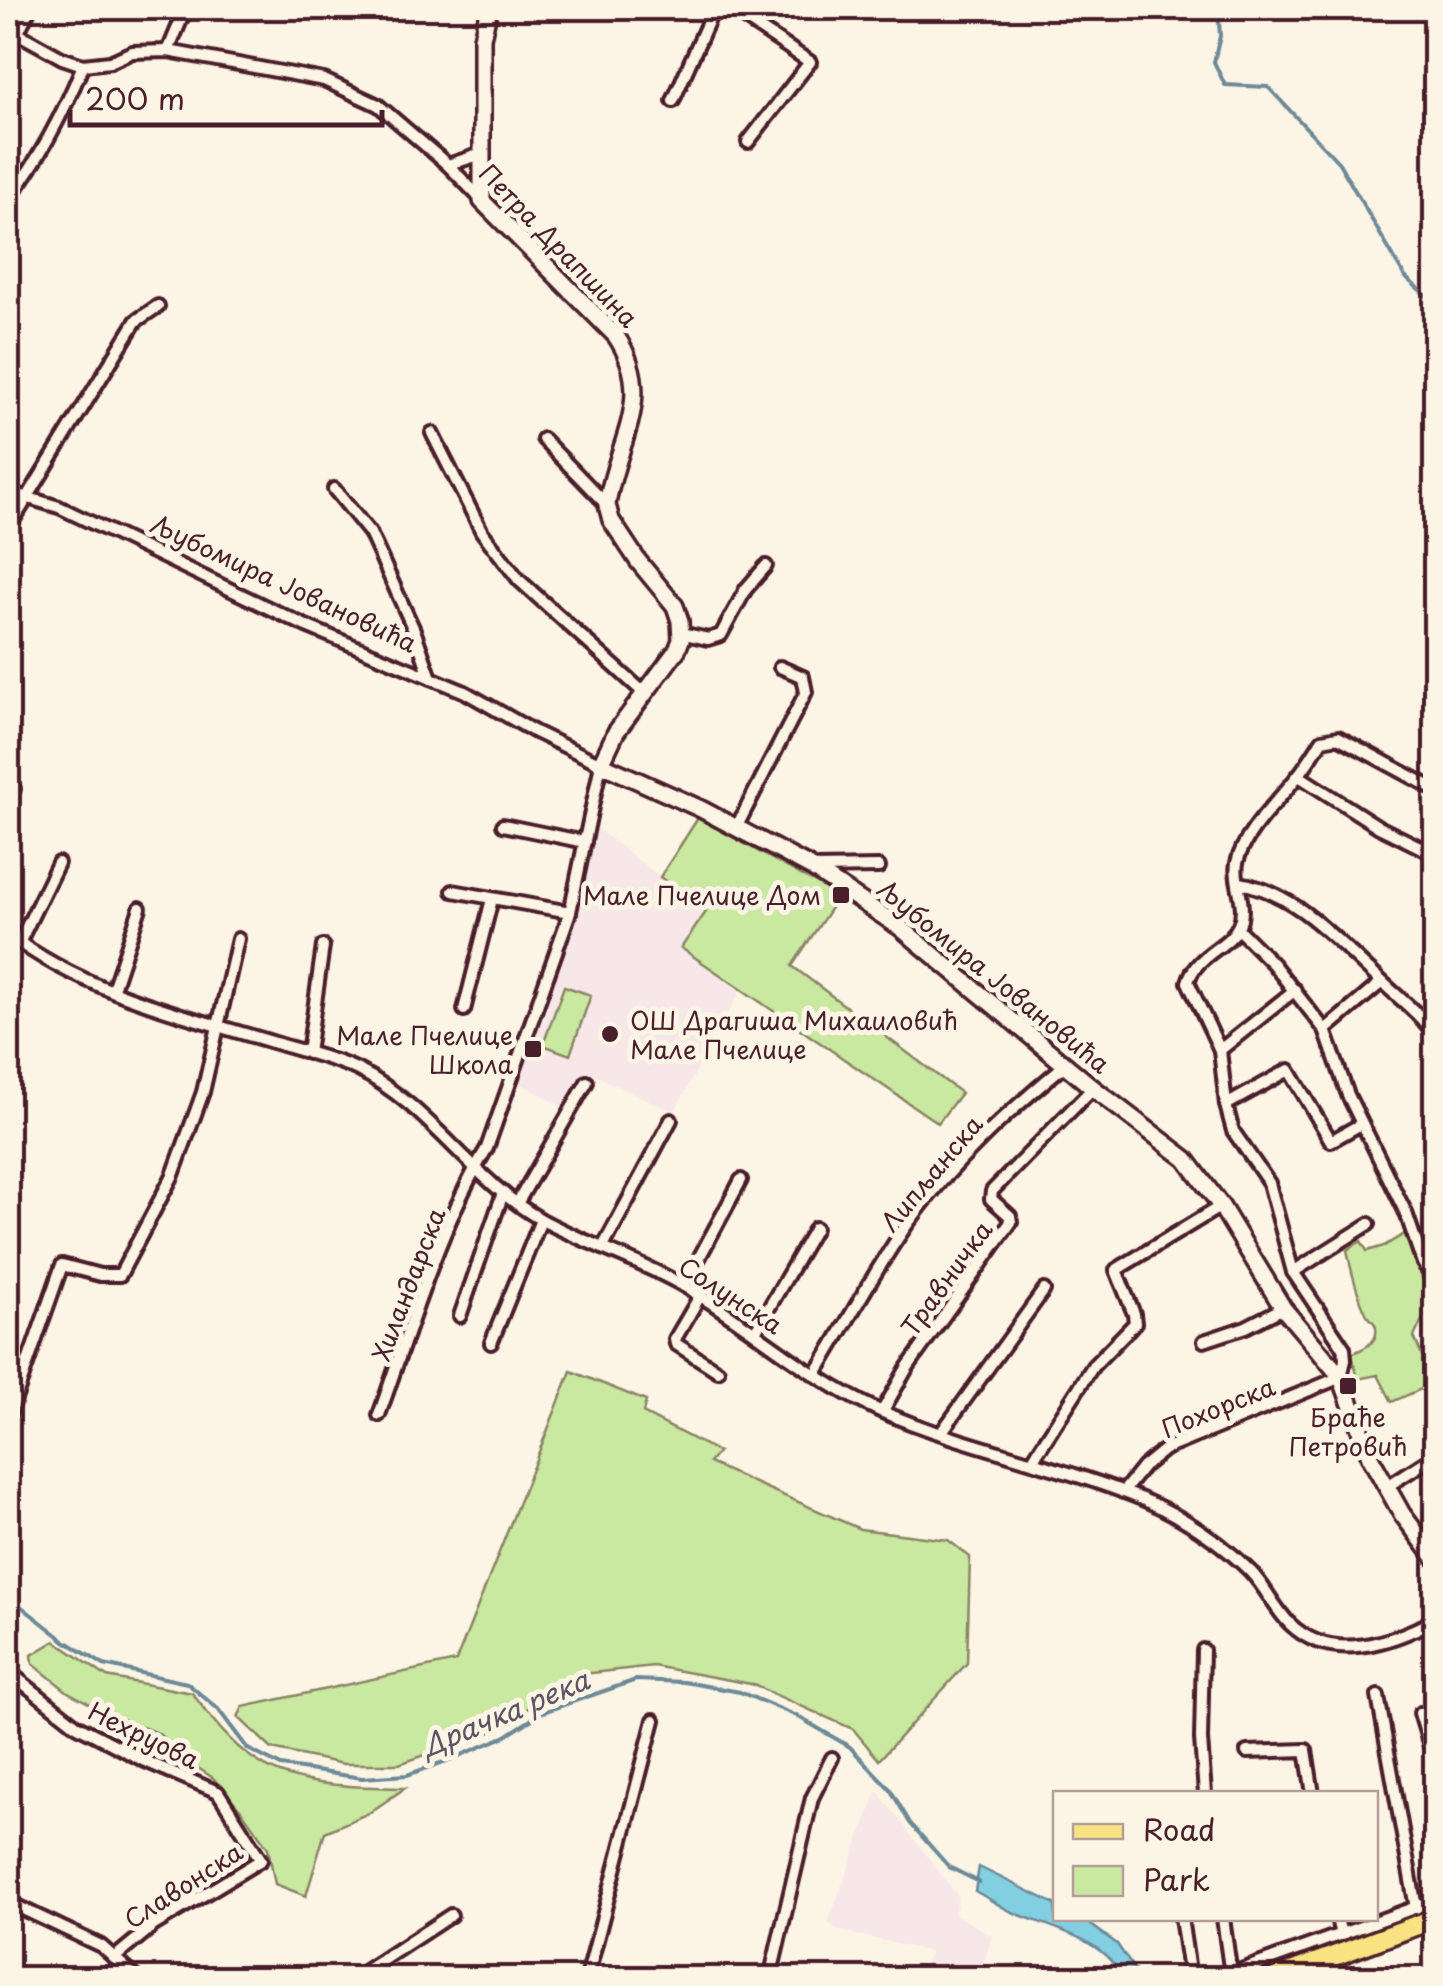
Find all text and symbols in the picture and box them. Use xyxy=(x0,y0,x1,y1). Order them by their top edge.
scale bar xyxy=(70,65,382,127)
text: 200 m xyxy=(85,75,185,120)
street label: Петра Драпшина xyxy=(471,155,647,336)
street label: Љубомира Јовановића xyxy=(145,505,424,662)
street label: Љубомира Јовановића xyxy=(869,870,1119,1082)
place label: Мале Пчелице Дом xyxy=(583,876,821,914)
marker: Мале Пчелице Дом xyxy=(830,884,852,906)
place label: ОШ Драгиша Михаиловић Мале Пчелице xyxy=(630,1001,958,1068)
place label: Мале Пчелице Школа xyxy=(336,1016,513,1083)
marker: ОШ Драгиша Михаиловић Мале Пчелице xyxy=(599,1023,621,1045)
marker: Мале Пчелице Школа xyxy=(522,1038,544,1060)
street label: Липљанска xyxy=(871,1106,991,1240)
street label: Хиландарска xyxy=(361,1202,455,1366)
street label: Травничка xyxy=(891,1212,1001,1344)
street label: Солунска xyxy=(671,1247,791,1343)
street label: Похорска xyxy=(1155,1367,1281,1447)
marker: Браће Петровић xyxy=(1337,1375,1359,1397)
place label: Браће Петровић xyxy=(1289,1398,1407,1465)
water label: Драчка река xyxy=(412,1657,596,1768)
street label: Нехруова xyxy=(82,1692,206,1778)
legend xyxy=(1053,1791,1378,1921)
text: Road xyxy=(1143,1806,1216,1851)
street label: Славонска xyxy=(116,1832,250,1938)
text: Park xyxy=(1143,1856,1210,1901)

